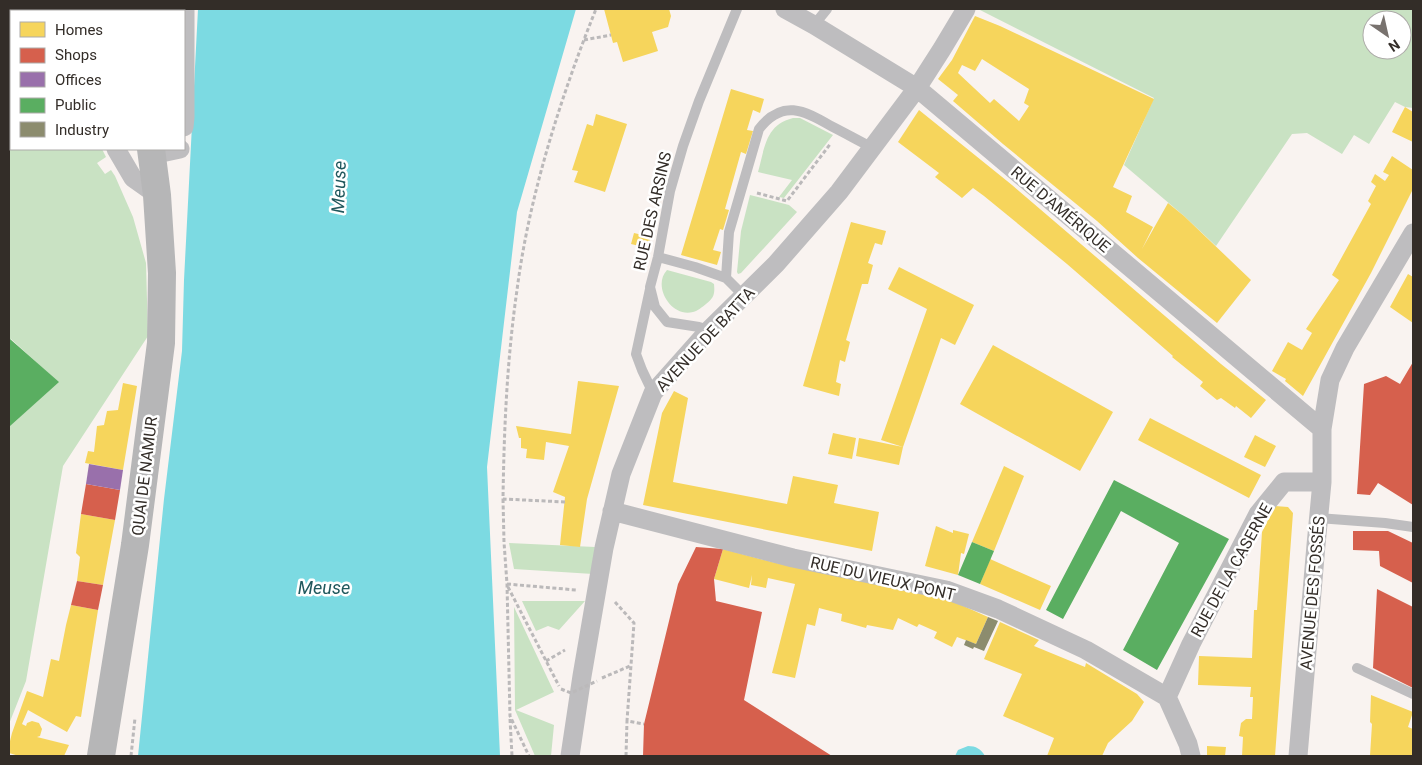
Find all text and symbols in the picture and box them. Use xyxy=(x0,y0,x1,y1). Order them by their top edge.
legend xyxy=(10,10,185,150)
north arrow xyxy=(1362,10,1412,60)
text: Homes xyxy=(55,21,103,39)
text: N xyxy=(1386,36,1403,55)
text: Shops xyxy=(55,46,97,64)
text: Offices xyxy=(55,71,102,89)
text: Public xyxy=(55,96,96,114)
text: Industry xyxy=(55,121,109,139)
street label: RUE DES ARSINS xyxy=(630,150,675,272)
water label: Meuse xyxy=(327,160,350,214)
street label: RUE D'AMÉRIQUE xyxy=(1007,162,1114,256)
street label: AVENUE DE BATTA xyxy=(652,283,759,396)
street label: QUAI DE NAMUR xyxy=(128,415,161,537)
street label: RUE DE LA CASERNE xyxy=(1187,500,1276,640)
street label: AVENUE DES FOSSÉS xyxy=(1296,515,1329,671)
street label: RUE DU VIEUX PONT xyxy=(809,553,958,604)
water label: Meuse xyxy=(298,577,350,598)

